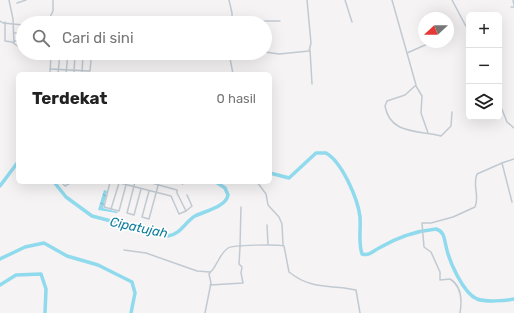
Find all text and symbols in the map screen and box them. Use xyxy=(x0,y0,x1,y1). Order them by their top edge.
north arrow xyxy=(418,12,454,48)
map controls xyxy=(466,12,502,120)
button: + xyxy=(466,12,502,48)
search box xyxy=(16,16,272,60)
icon: search xyxy=(30,27,52,49)
text: Cari di sini xyxy=(62,29,134,47)
button: − xyxy=(466,48,502,84)
button: layers xyxy=(466,84,502,120)
text: Terdekat xyxy=(32,88,107,108)
text: 0 hasil xyxy=(217,91,256,106)
water label: Cipatujah xyxy=(109,214,169,241)

